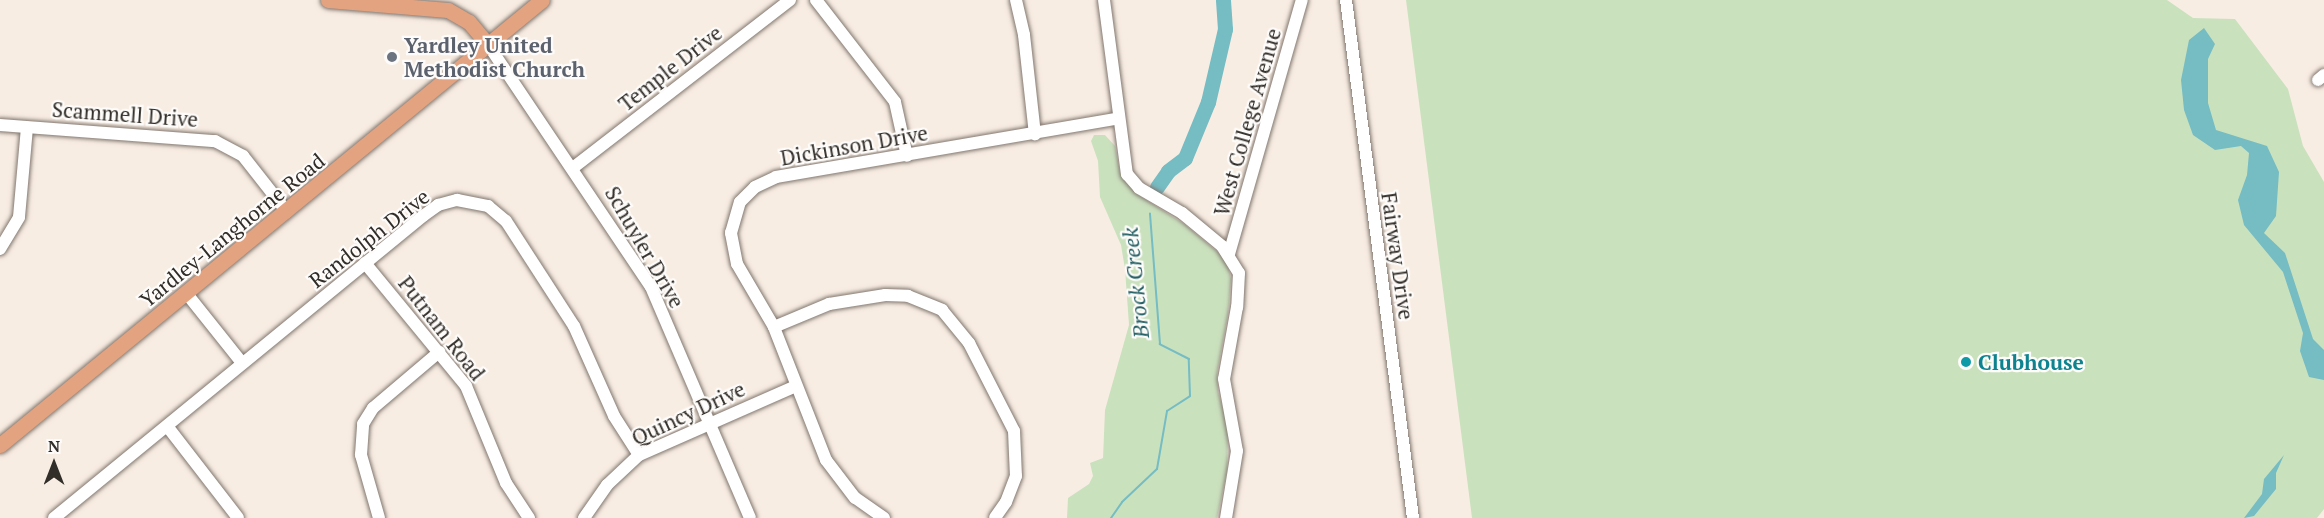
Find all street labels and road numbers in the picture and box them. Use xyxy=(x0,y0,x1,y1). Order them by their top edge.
street label: Temple Drive xyxy=(613,20,727,116)
street label: West College Avenue xyxy=(1208,25,1286,219)
street label: Scammell Drive xyxy=(51,96,199,132)
street label: Dickinson Drive xyxy=(778,120,930,170)
street label: Yardley-Langhorne Road xyxy=(135,148,329,312)
street label: Schuyler Drive xyxy=(600,182,690,312)
street label: Randolph Drive xyxy=(304,183,434,293)
street label: Fairway Drive xyxy=(1377,191,1419,321)
street label: Putnam Road xyxy=(393,271,491,385)
street label: Quincy Drive xyxy=(627,376,749,450)

